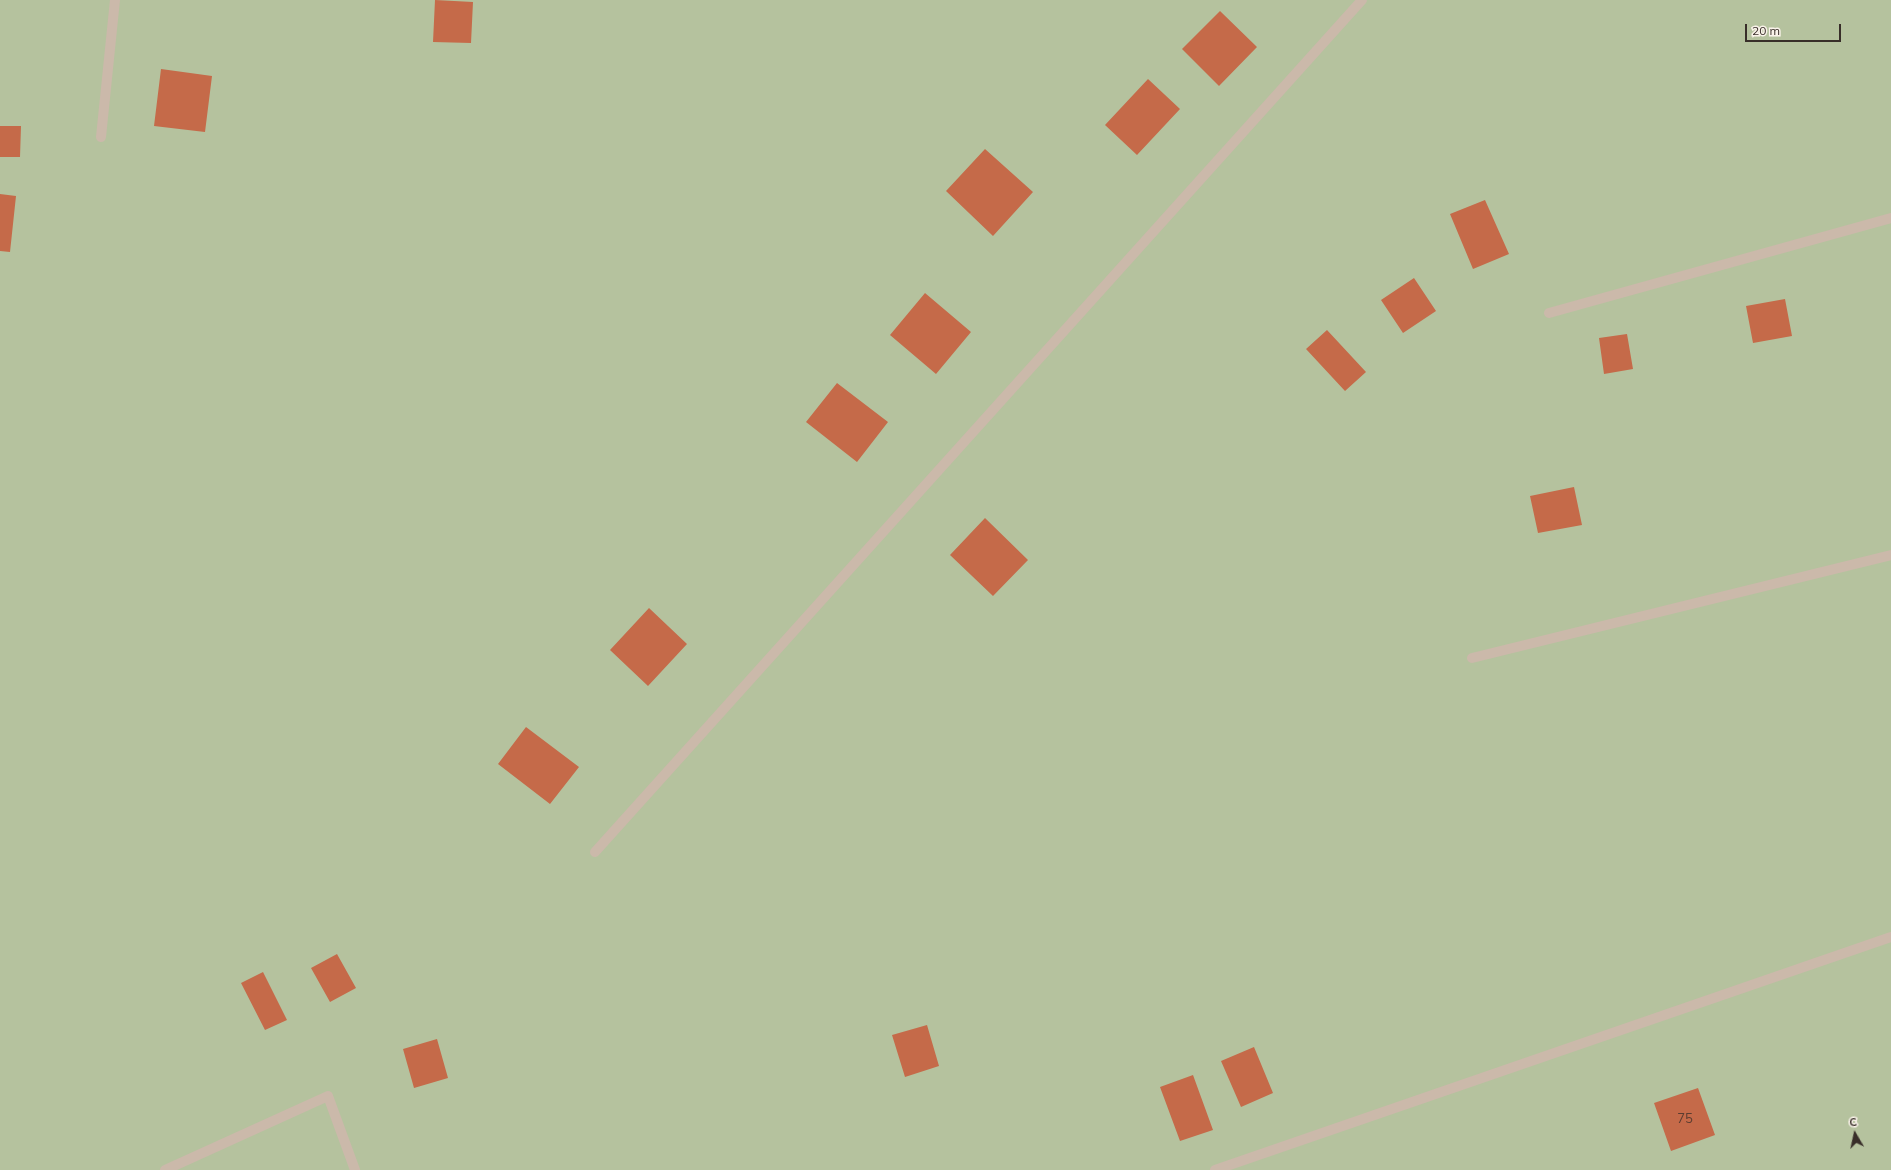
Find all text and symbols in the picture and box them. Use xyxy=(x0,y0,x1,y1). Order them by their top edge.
scale bar xyxy=(1747,16,1843,42)
text: 20 m xyxy=(1752,23,1780,38)
house number: 75 xyxy=(1677,1111,1693,1127)
north arrow xyxy=(1835,1114,1875,1154)
text: С xyxy=(1848,1115,1858,1130)

